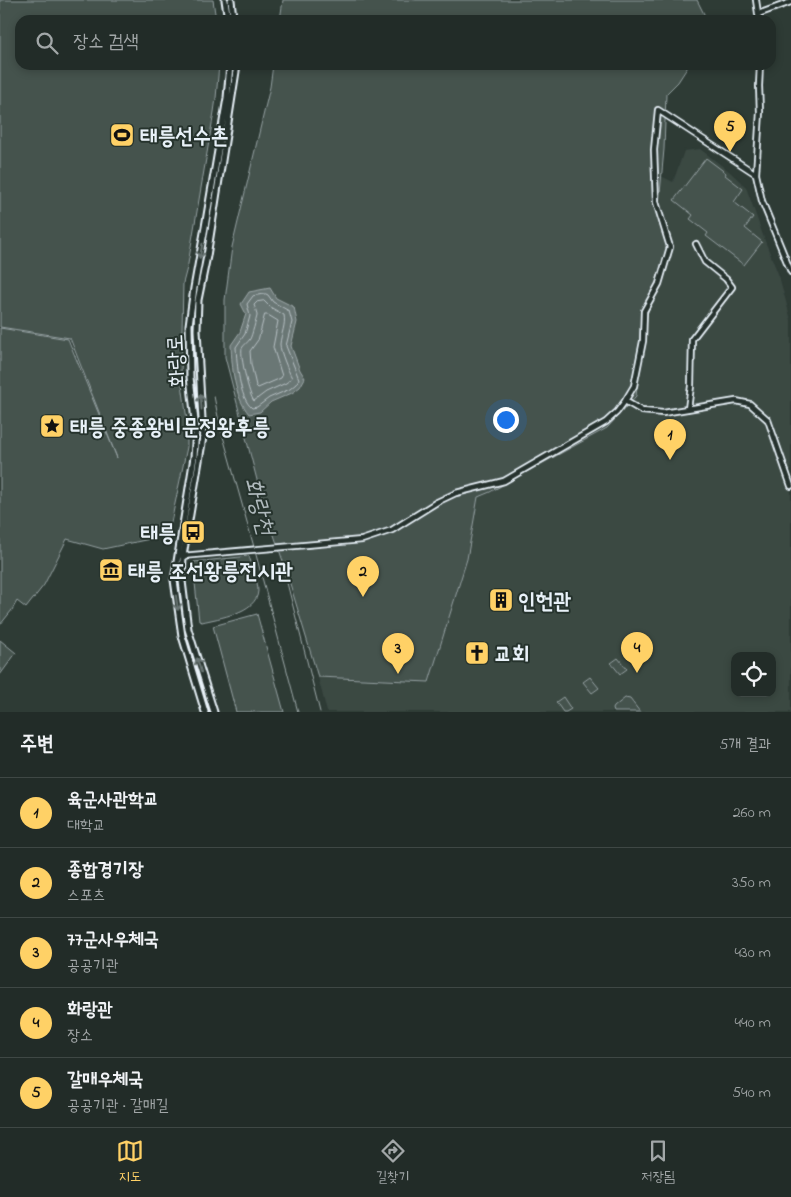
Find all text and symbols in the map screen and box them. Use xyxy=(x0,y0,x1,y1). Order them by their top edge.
search box xyxy=(15,15,776,70)
icon: search xyxy=(33,29,61,57)
text: 장소 검색 xyxy=(73,29,139,56)
pin: 5 xyxy=(714,111,746,152)
sports icon: 태릉선수촌 xyxy=(109,122,135,148)
place label: 태릉선수촌 xyxy=(140,122,229,154)
one-way arrow xyxy=(195,243,205,259)
street label: 화랑로 xyxy=(161,333,195,388)
one-way arrow xyxy=(196,394,205,410)
your location xyxy=(493,407,519,433)
place icon: 태릉 중종왕비문정왕후릉 xyxy=(39,413,65,439)
place label: 태릉 중종왕비문정왕후릉 xyxy=(70,413,271,445)
pin: 1 xyxy=(654,419,686,460)
water label: 화랑천 xyxy=(233,474,283,542)
place label: 태릉 xyxy=(141,519,176,551)
bus stop icon: 태릉 xyxy=(180,519,206,545)
pin: 2 xyxy=(347,556,379,597)
museum icon: 태릉 조선왕릉전시관 xyxy=(98,557,124,583)
place label: 태릉 조선왕릉전시관 xyxy=(128,557,293,589)
building icon: 인헌관 xyxy=(488,587,514,613)
place label: 인헌관 xyxy=(518,587,571,619)
one-way arrow xyxy=(172,595,182,611)
pin: 4 xyxy=(621,632,653,673)
pin: 3 xyxy=(382,633,414,674)
church icon: 교회 xyxy=(464,640,490,666)
place label: 교회 xyxy=(494,640,529,672)
map controls xyxy=(731,652,776,697)
button: locate xyxy=(731,652,776,697)
one-way arrow xyxy=(194,658,203,674)
text: 주변 xyxy=(20,730,54,760)
text: 5개 결과 xyxy=(719,733,771,757)
text: 육군사관학교 xyxy=(67,787,159,814)
text: 1 xyxy=(33,801,39,825)
text: 260 m xyxy=(733,801,771,825)
text: 대학교 xyxy=(67,814,106,838)
text: 종합경기장 xyxy=(67,857,143,884)
text: 2 xyxy=(32,871,40,895)
text: 350 m xyxy=(732,871,771,895)
text: 스포츠 xyxy=(67,884,106,908)
text: 77군사우체국 xyxy=(67,927,159,954)
text: 3 xyxy=(33,941,39,965)
text: 430 m xyxy=(734,941,771,965)
text: 공공기관 xyxy=(67,954,119,978)
text: 화랑관 xyxy=(67,997,113,1024)
text: 4 xyxy=(33,1011,39,1035)
text: 440 m xyxy=(734,1011,771,1035)
text: 장소 xyxy=(67,1024,93,1048)
text: 갈매우체국 xyxy=(67,1067,143,1094)
text: 5 xyxy=(31,1081,41,1105)
text: 540 m xyxy=(732,1081,771,1105)
text: 공공기관 · 갈매길 xyxy=(67,1094,169,1118)
tab: 지도 xyxy=(116,1137,144,1188)
tab: 길찾기 xyxy=(376,1137,409,1188)
tab: 저장됨 xyxy=(641,1137,675,1188)

